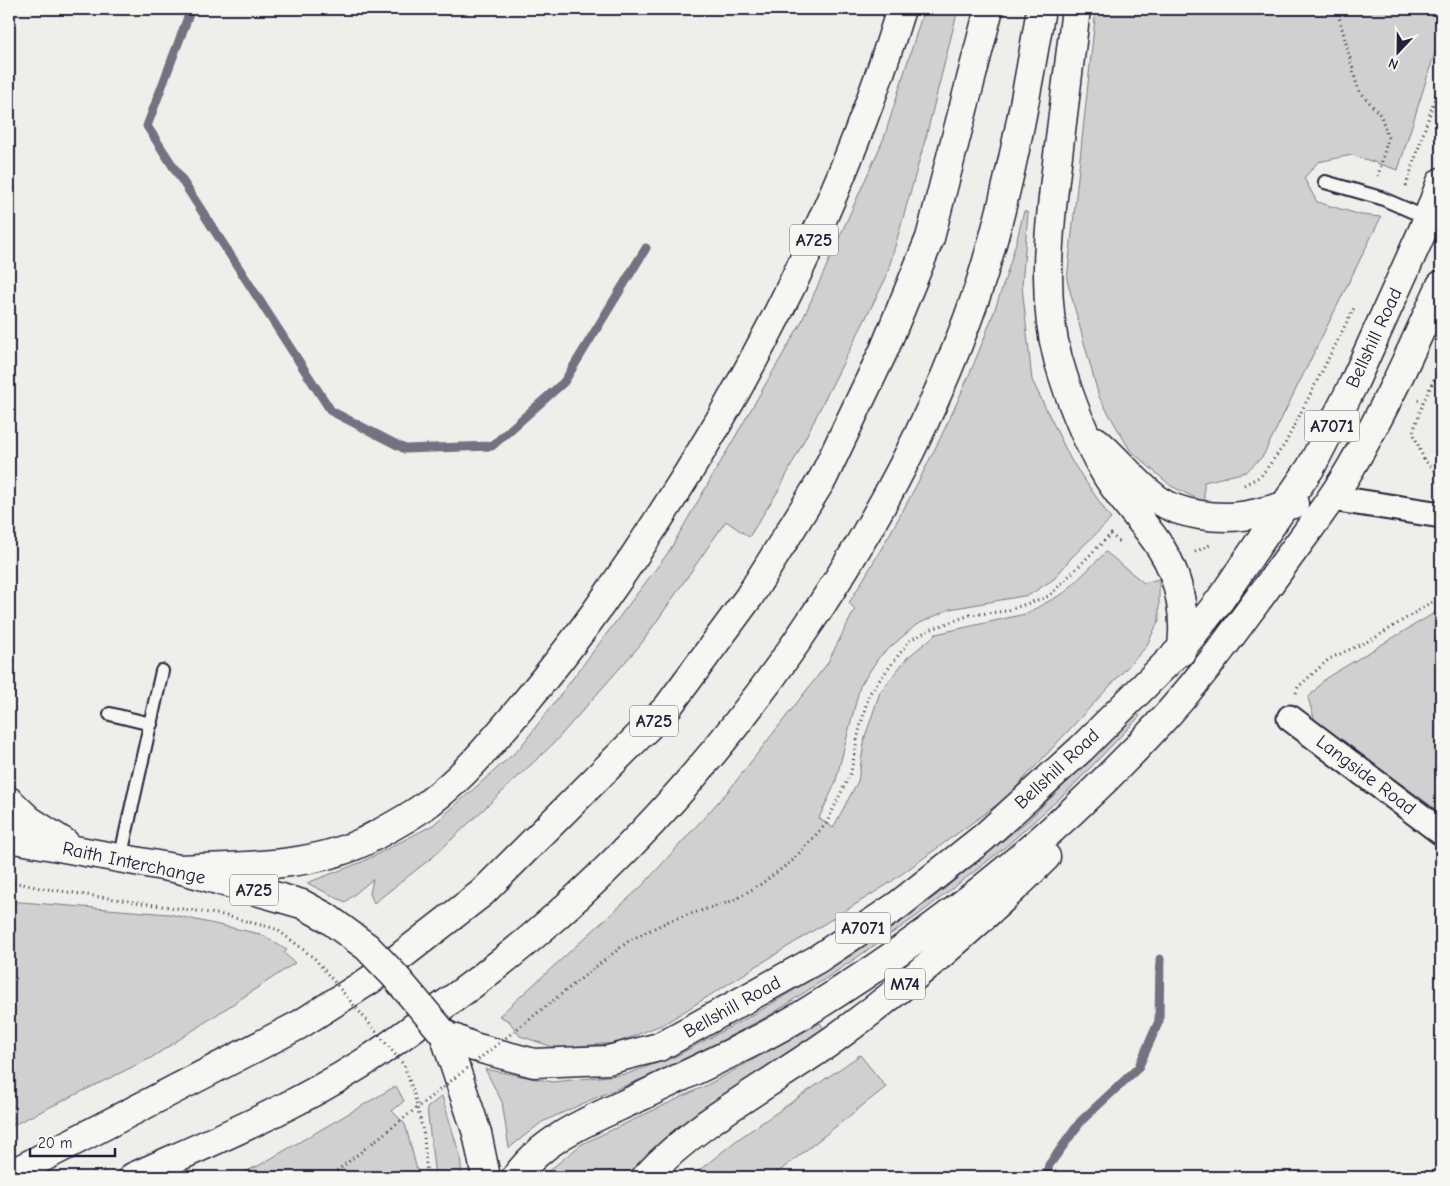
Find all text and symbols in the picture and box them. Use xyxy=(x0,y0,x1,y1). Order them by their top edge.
north arrow xyxy=(1372,28,1422,78)
text: N xyxy=(1386,54,1401,73)
road number: A725 xyxy=(790,224,838,256)
street label: Bellshill Road xyxy=(1341,285,1407,391)
road number: A7071 xyxy=(1304,411,1360,442)
road number: A725 xyxy=(630,706,678,736)
street label: Bellshill Road xyxy=(1010,724,1104,814)
street label: Langside Road xyxy=(1312,730,1420,820)
street label: Raith Interchange xyxy=(60,837,208,889)
road number: A725 xyxy=(230,874,278,906)
road number: A7071 xyxy=(836,912,890,944)
road number: M74 xyxy=(885,969,925,1000)
street label: Bellshill Road xyxy=(680,971,784,1043)
scale bar xyxy=(30,1126,115,1158)
text: 20 m xyxy=(38,1134,72,1152)

